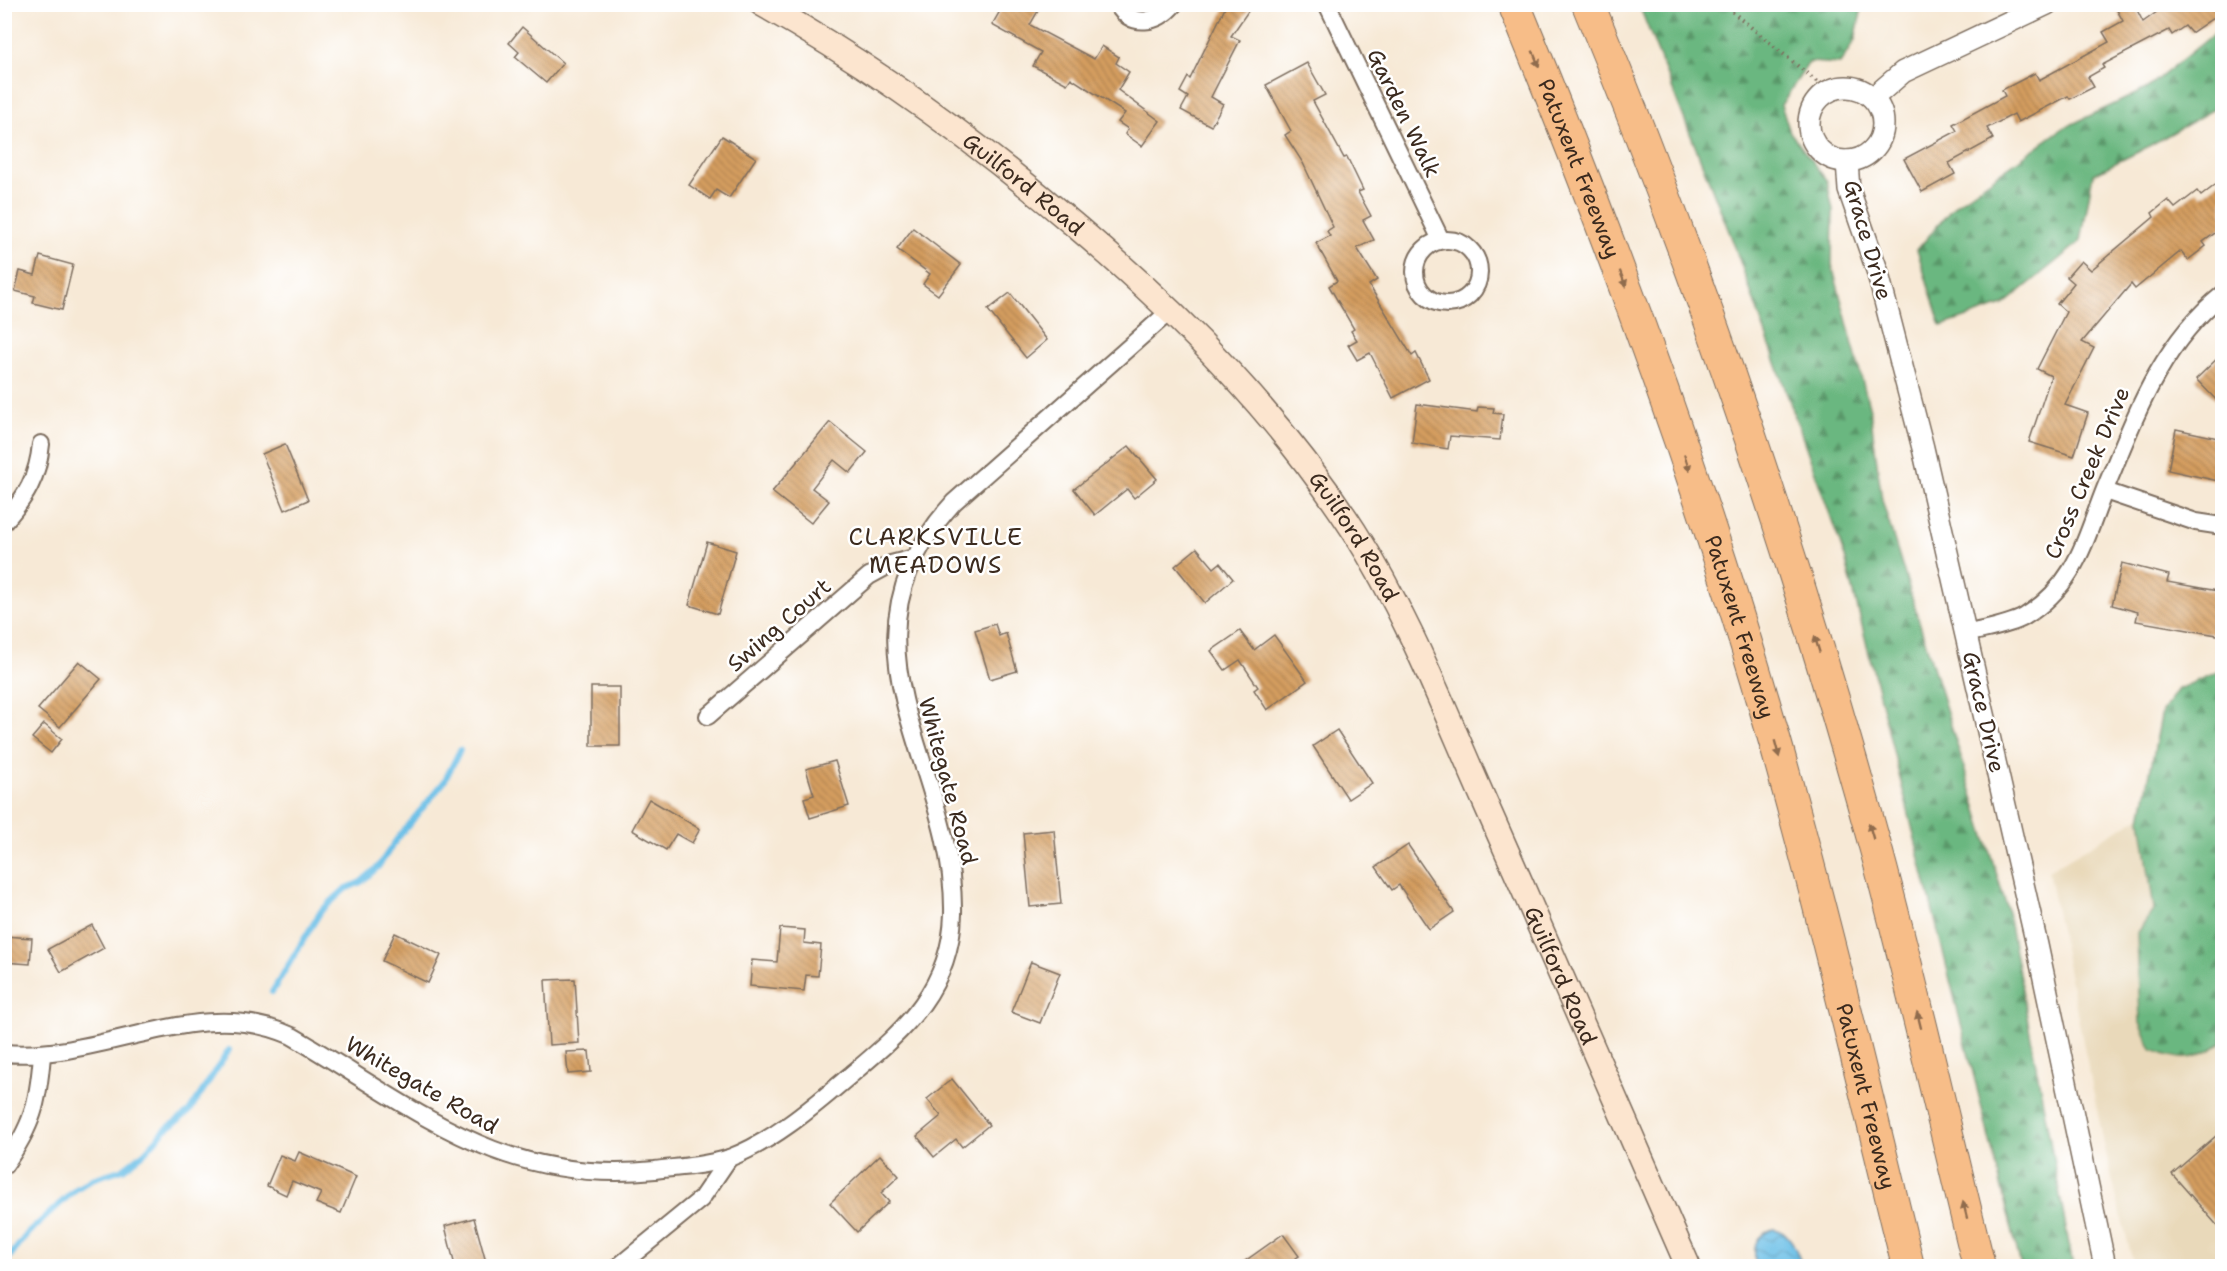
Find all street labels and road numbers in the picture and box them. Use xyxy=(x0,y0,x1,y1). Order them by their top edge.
street label: Garden Walk xyxy=(1360,44,1448,182)
street label: Patuxent Freeway xyxy=(1531,74,1628,262)
street label: Guilford Road xyxy=(957,126,1091,242)
street label: Grace Drive xyxy=(1837,177,1899,303)
street label: Cross Creek Drive xyxy=(2038,383,2136,563)
street label: Guilford Road xyxy=(1303,465,1406,606)
street label: Patuxent Freeway xyxy=(1698,531,1782,722)
street label: Swing Court xyxy=(721,572,837,678)
street label: Grace Drive xyxy=(1956,648,2012,776)
street label: Whitegate Road xyxy=(912,694,984,868)
street label: Guilford Road xyxy=(1518,902,1604,1049)
street label: Patuxent Freeway xyxy=(1830,1000,1903,1192)
street label: Whitegate Road xyxy=(340,1029,504,1141)

